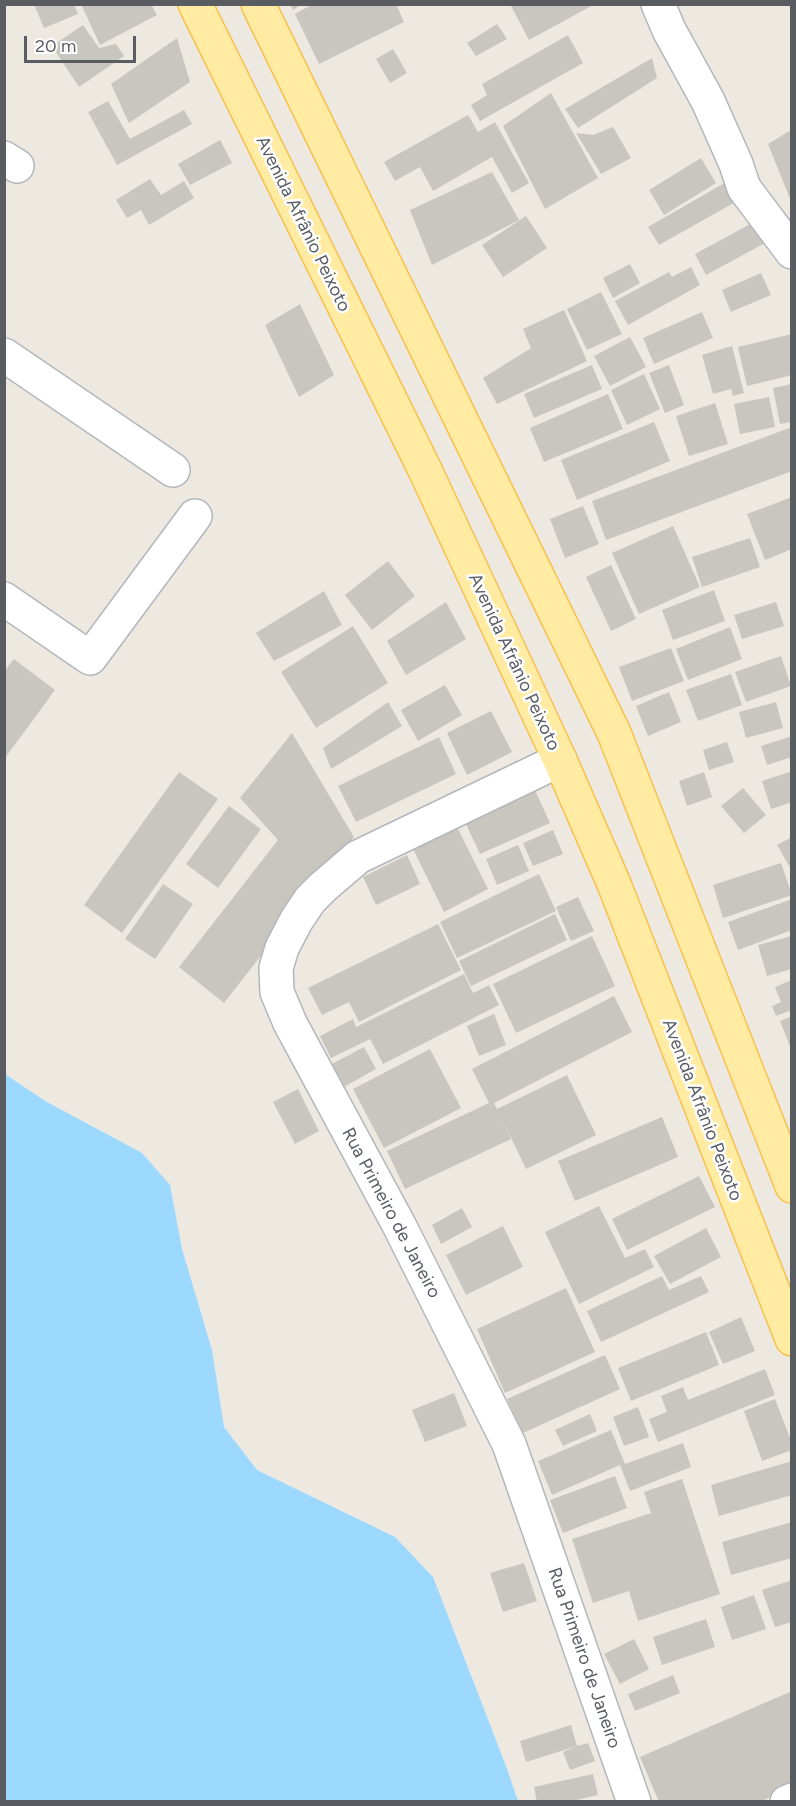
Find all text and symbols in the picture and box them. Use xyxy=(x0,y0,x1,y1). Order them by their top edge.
scale bar xyxy=(27,24,140,62)
text: 20 m xyxy=(35,35,76,57)
street label: Avenida Afrânio Peixoto xyxy=(251,133,355,315)
street label: Avenida Afrânio Peixoto xyxy=(463,570,565,754)
street label: Avenida Afrânio Peixoto xyxy=(657,1016,747,1204)
street label: Rua Primeiro de Janeiro xyxy=(337,1124,445,1302)
street label: Rua Primeiro de Janeiro xyxy=(543,1565,625,1751)

